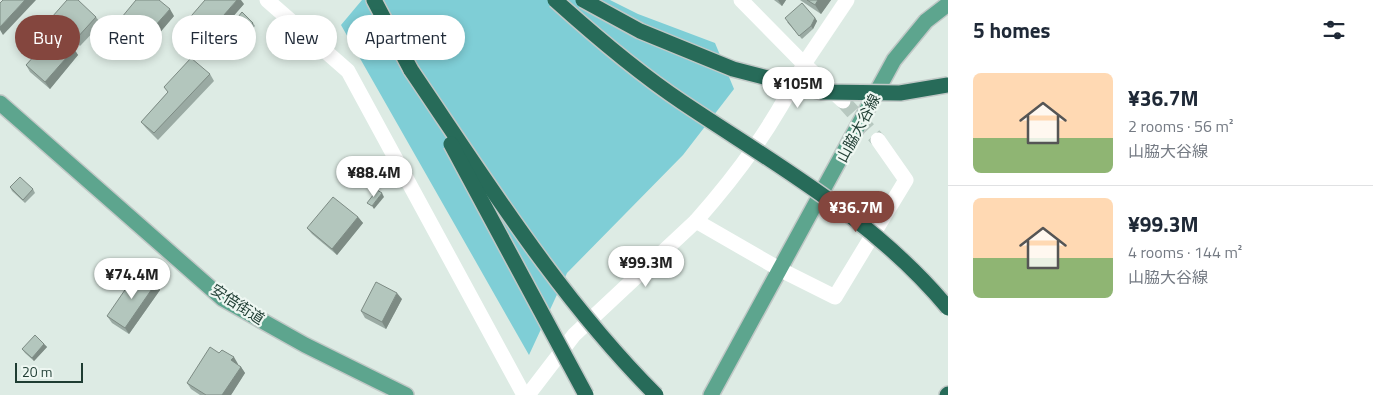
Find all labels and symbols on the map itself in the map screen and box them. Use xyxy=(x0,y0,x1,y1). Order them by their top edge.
pin: ¥105M xyxy=(763,66,833,109)
street label: 山脇大谷線 xyxy=(830,89,886,167)
pin: ¥88.4M xyxy=(333,156,415,198)
pin: ¥36.7M xyxy=(815,190,897,233)
pin: ¥99.3M xyxy=(605,246,687,288)
pin: ¥74.4M xyxy=(91,258,173,300)
street label: 安倍街道 xyxy=(207,278,269,330)
scale bar xyxy=(15,360,82,383)

